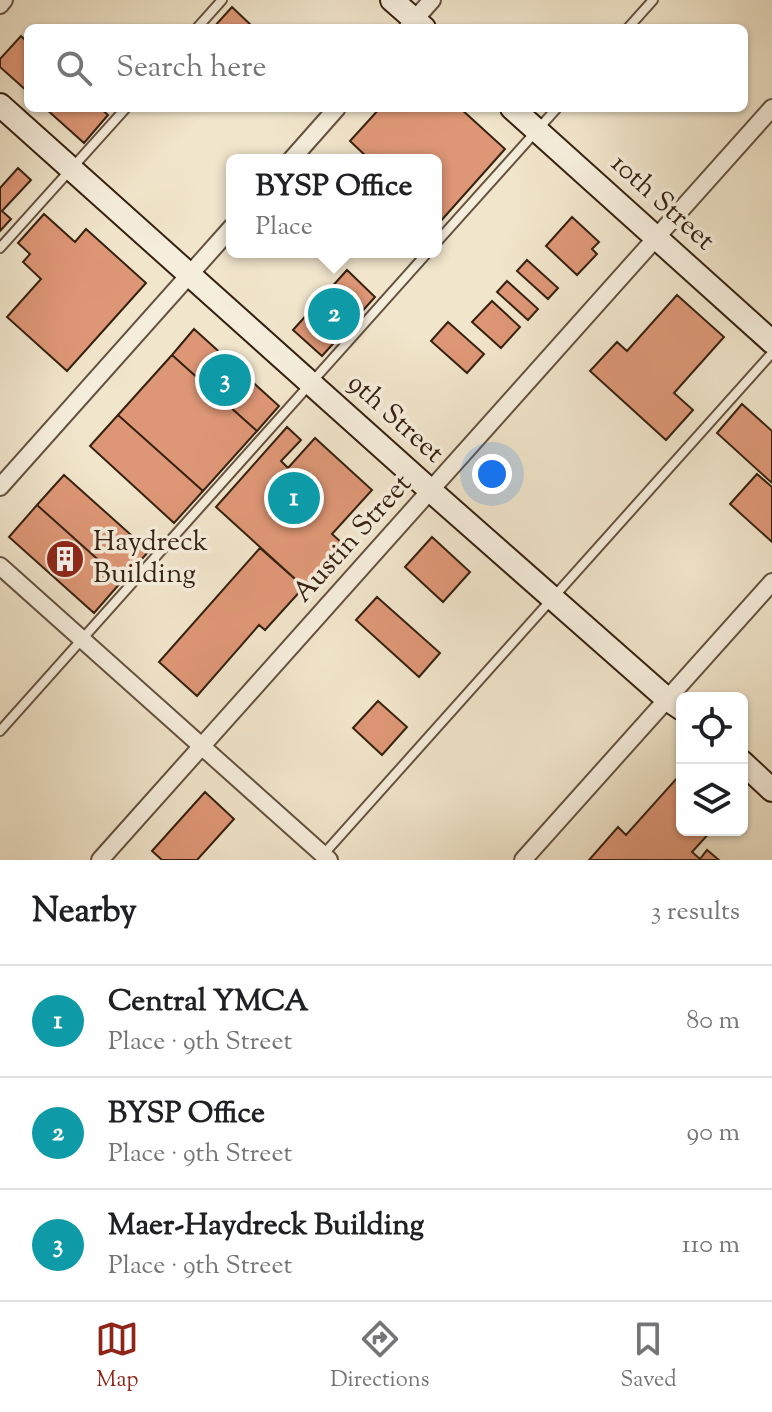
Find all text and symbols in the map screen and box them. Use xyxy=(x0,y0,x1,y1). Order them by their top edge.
search box xyxy=(24,24,748,112)
icon: search xyxy=(52,46,96,90)
text: Search here xyxy=(116,47,266,90)
street label: 10th Street xyxy=(601,145,723,261)
popup xyxy=(226,154,442,258)
text: BYSP Office xyxy=(256,166,412,209)
text: Place xyxy=(256,209,313,246)
pin: 2 xyxy=(308,284,360,344)
pin: 3 xyxy=(199,350,251,410)
street label: 9th Street xyxy=(338,365,452,474)
your location xyxy=(472,454,512,494)
street label: Austin Street xyxy=(284,465,422,612)
pin: 1 xyxy=(268,468,320,528)
place label: Haydreck Building xyxy=(93,523,208,595)
building icon: Haydreck Building xyxy=(44,538,86,580)
map controls xyxy=(676,692,748,836)
button: locate xyxy=(676,692,748,764)
button: layers xyxy=(676,764,748,836)
text: Nearby xyxy=(32,888,137,937)
text: 3 results xyxy=(651,894,740,931)
text: Central YMCA xyxy=(108,981,309,1024)
text: 1 xyxy=(54,1003,62,1040)
text: 80 m xyxy=(686,1003,740,1040)
text: Place · 9th Street xyxy=(108,1024,292,1061)
text: BYSP Office xyxy=(108,1093,265,1136)
text: 2 xyxy=(52,1115,64,1152)
text: 90 m xyxy=(687,1115,740,1152)
text: Place · 9th Street xyxy=(108,1136,292,1173)
text: Maer-Haydreck Building xyxy=(108,1205,424,1248)
text: 3 xyxy=(53,1227,63,1264)
text: 110 m xyxy=(682,1227,740,1264)
text: Place · 9th Street xyxy=(108,1248,292,1285)
tab: Map xyxy=(95,1317,139,1397)
tab: Directions xyxy=(330,1317,429,1397)
tab: Saved xyxy=(620,1317,677,1397)

